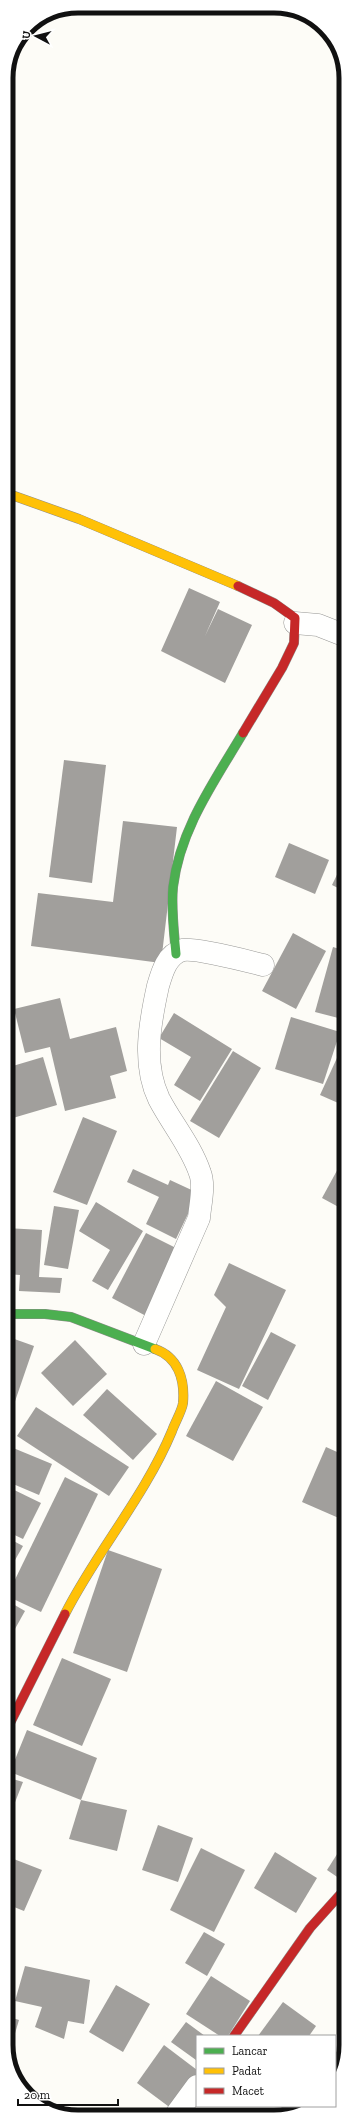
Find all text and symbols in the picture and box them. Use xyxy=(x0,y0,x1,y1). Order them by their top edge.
north arrow xyxy=(16,16,56,56)
text: U xyxy=(20,30,34,40)
legend xyxy=(196,2035,336,2107)
text: Lancar xyxy=(232,2044,268,2058)
text: Padat xyxy=(232,2064,262,2078)
scale bar xyxy=(18,2081,118,2107)
text: Macet xyxy=(232,2084,264,2098)
text: 20 m xyxy=(24,2088,51,2102)

